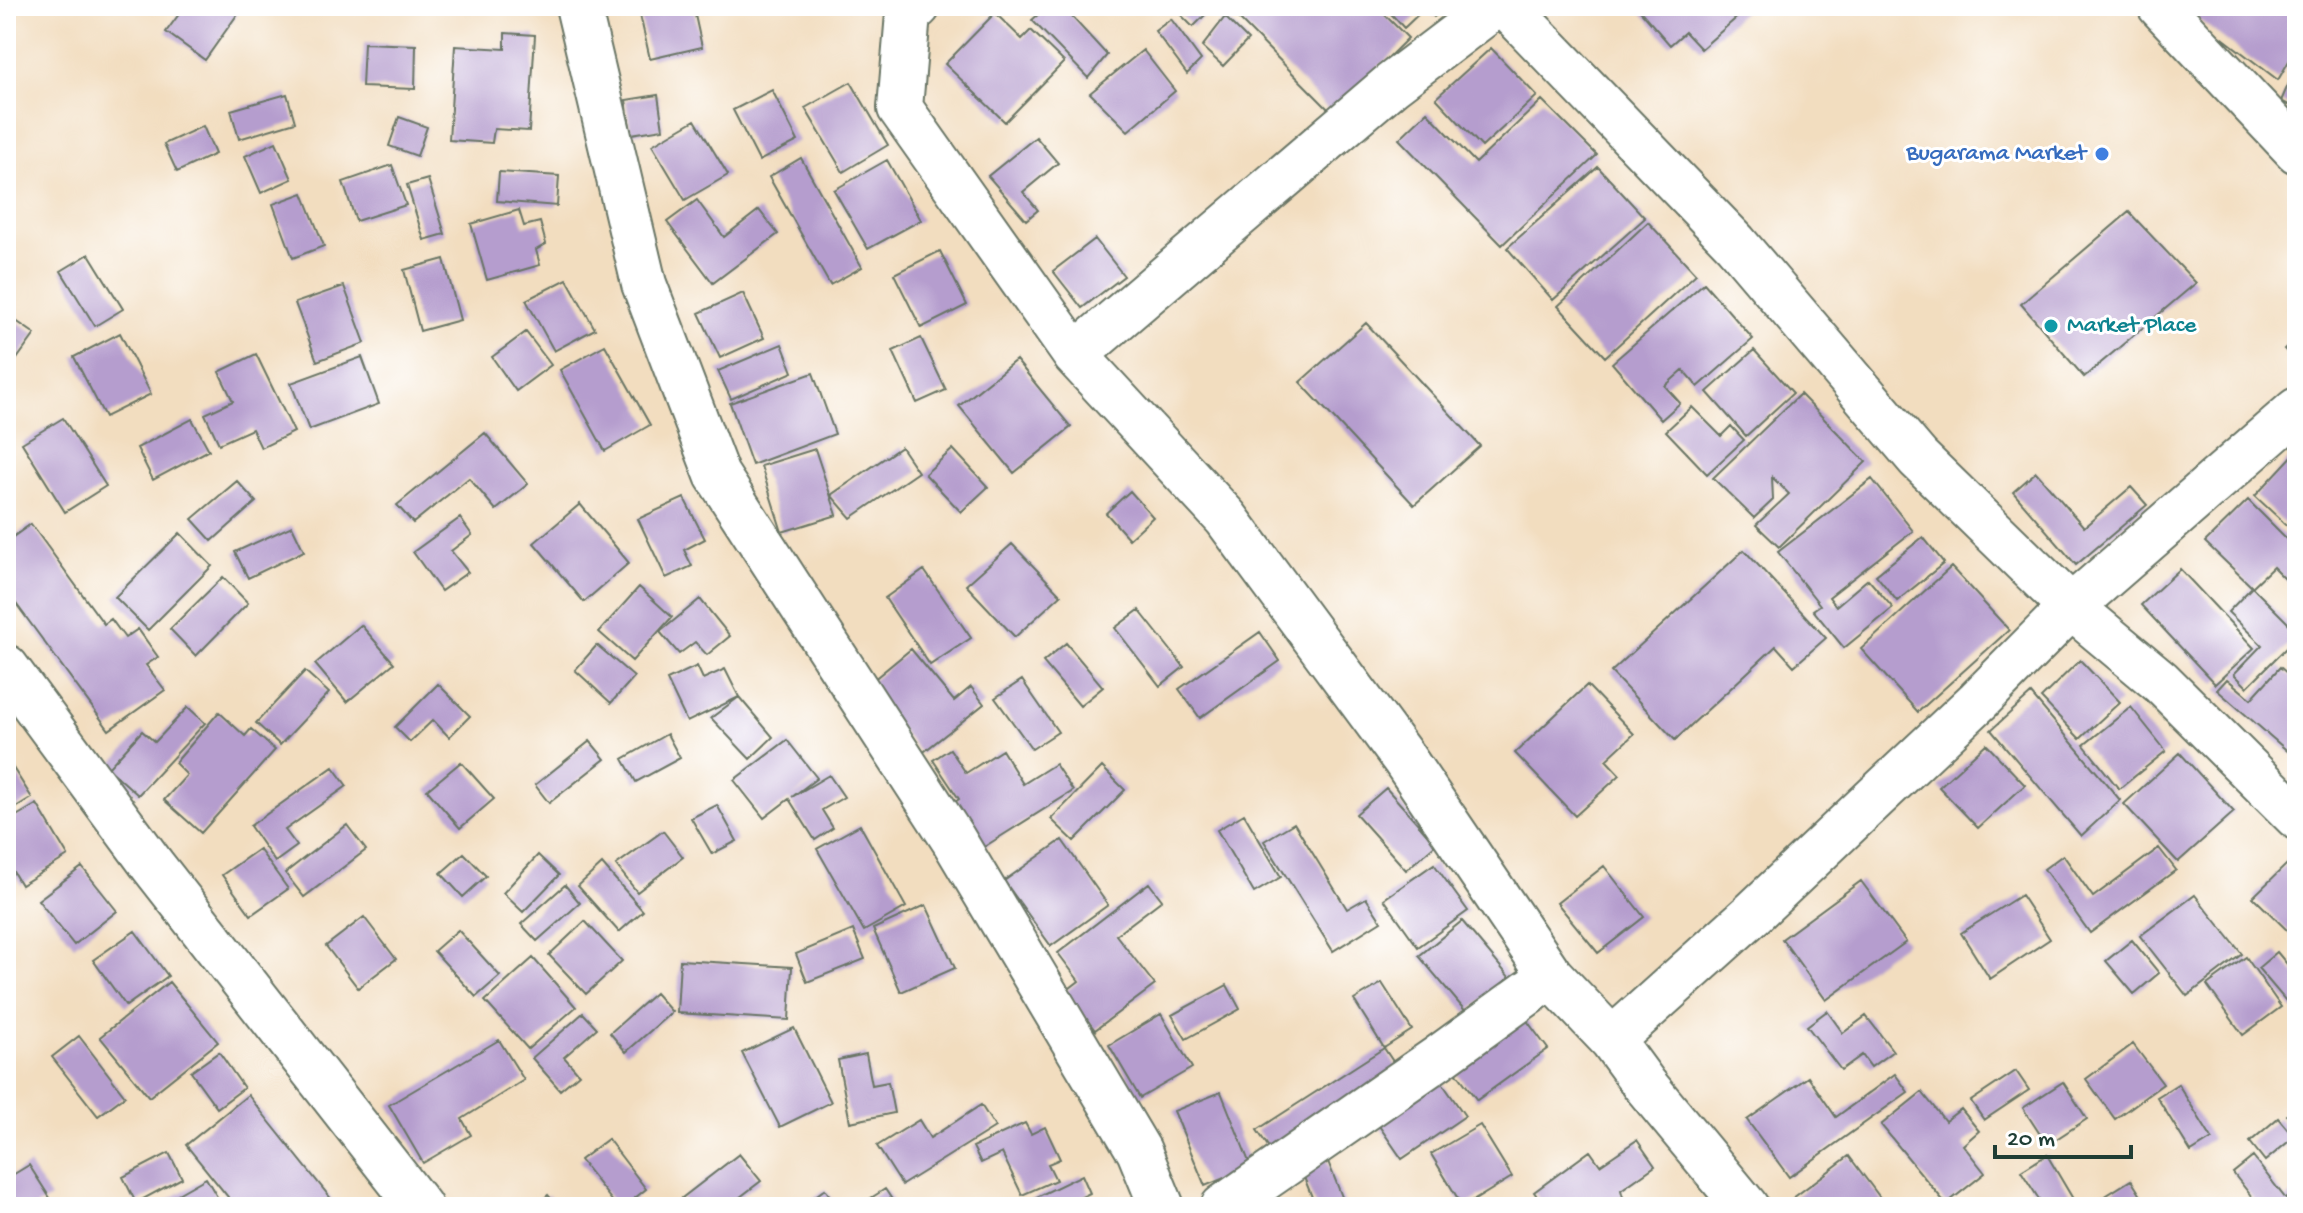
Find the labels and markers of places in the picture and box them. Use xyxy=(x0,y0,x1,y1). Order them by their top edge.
place label: Bugarama Market xyxy=(1905,140,2088,169)
marker: Bugarama Market xyxy=(2093,145,2111,163)
place label: Market Place xyxy=(2067,312,2197,341)
marker: Market Place xyxy=(2042,317,2060,335)

